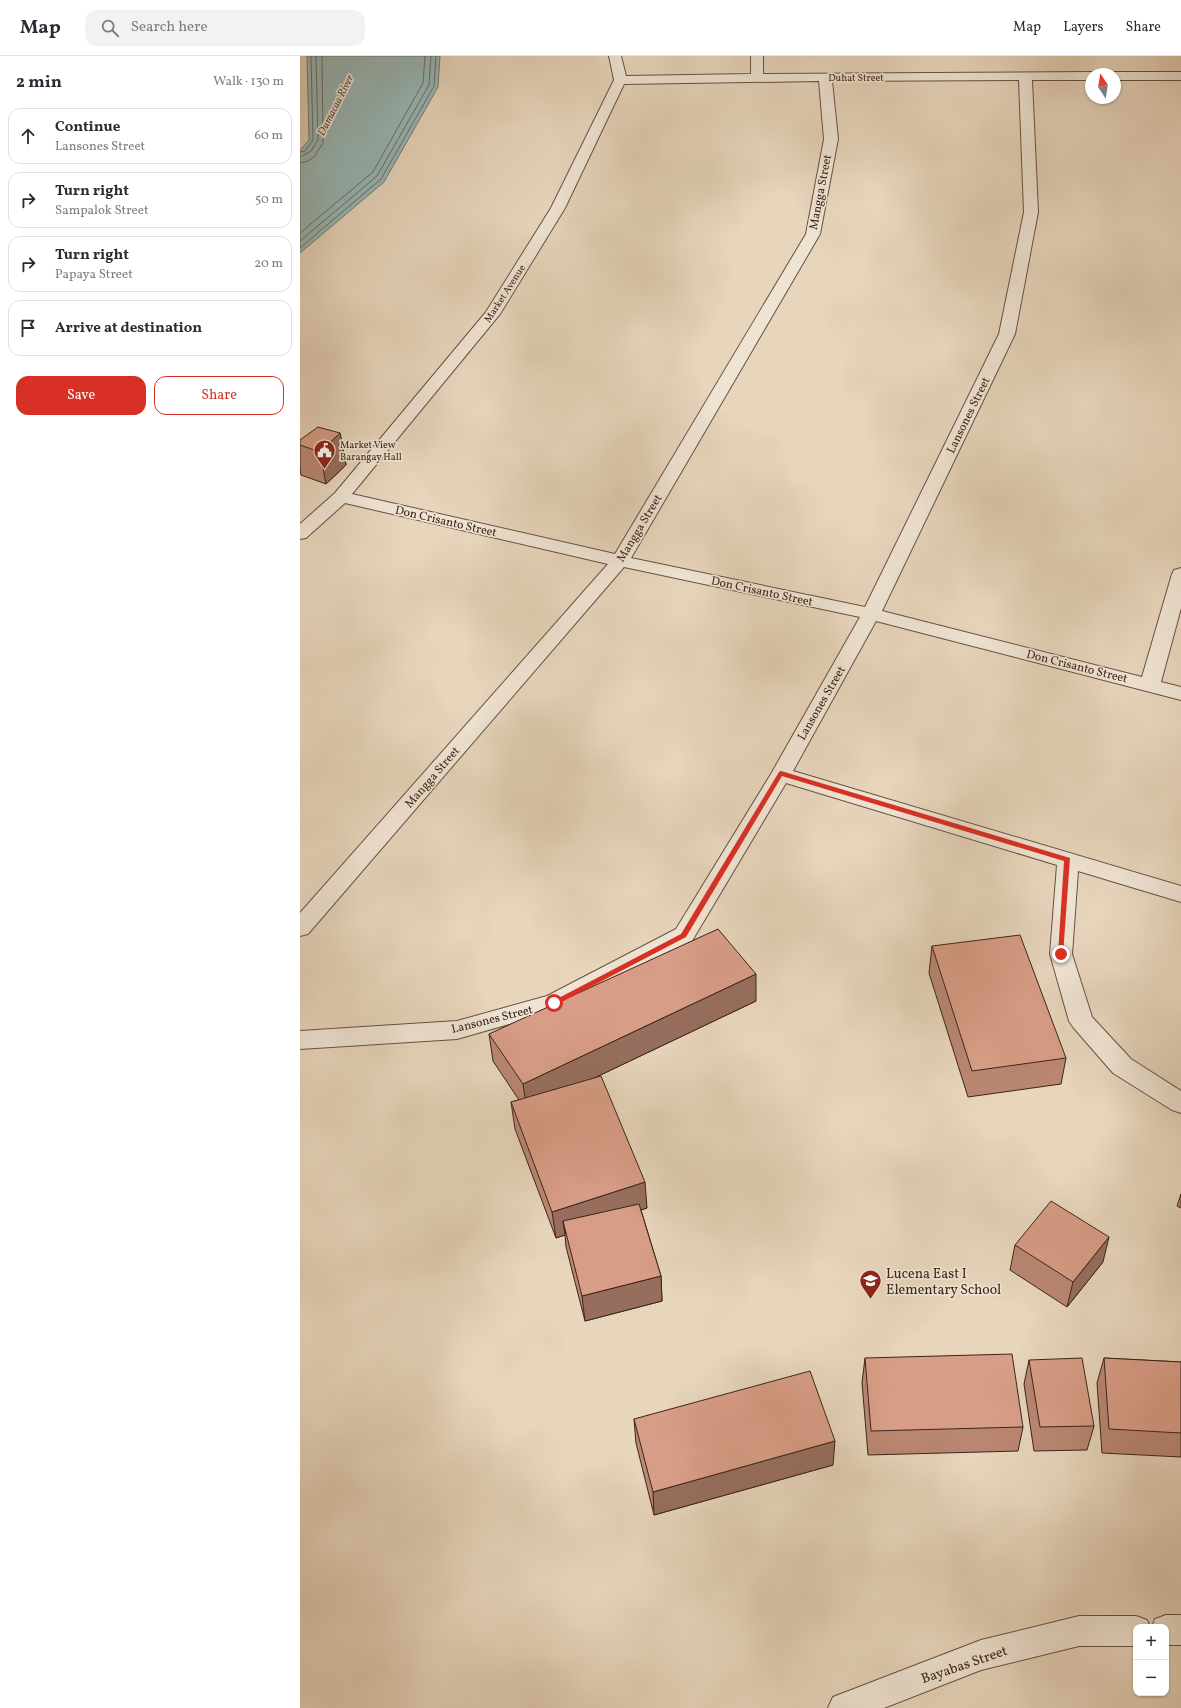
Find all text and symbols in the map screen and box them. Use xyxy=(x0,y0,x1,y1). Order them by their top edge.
search box xyxy=(85,10,365,46)
text: Map xyxy=(20,15,61,41)
icon: search xyxy=(99,17,121,39)
text: Search here xyxy=(131,17,208,38)
text: Map xyxy=(1013,18,1041,37)
text: Layers xyxy=(1063,18,1103,37)
text: Share xyxy=(1125,18,1161,37)
north arrow xyxy=(1085,68,1121,104)
text: 2 min xyxy=(16,71,62,94)
street label: Duhat Street xyxy=(828,71,884,85)
water label: Dumacaa River xyxy=(315,72,359,139)
text: Walk · 130 m xyxy=(213,73,284,91)
text: Continue xyxy=(55,117,120,138)
icon: ahead xyxy=(17,125,39,147)
text: 60 m xyxy=(255,127,283,145)
text: Lansones Street xyxy=(55,138,145,156)
street label: Mangga Street xyxy=(806,153,836,231)
text: Turn right xyxy=(55,181,129,202)
icon: right xyxy=(17,189,39,211)
text: 50 m xyxy=(255,191,283,209)
text: Sampalok Street xyxy=(55,202,149,220)
text: Turn right xyxy=(55,245,129,266)
icon: right xyxy=(17,253,39,275)
text: 20 m xyxy=(254,255,283,273)
street label: Market Avenue xyxy=(481,262,529,325)
text: Papaya Street xyxy=(55,266,133,284)
icon: arrive xyxy=(17,317,39,339)
text: Arrive at destination xyxy=(55,318,202,339)
street label: Lansones Street xyxy=(943,375,994,456)
button: Save xyxy=(16,376,146,415)
button: Share xyxy=(154,376,284,415)
public building icon: Market View Barangay Hall xyxy=(312,437,338,470)
place label: Market View Barangay Hall xyxy=(340,438,402,464)
street label: Mangga Street xyxy=(613,492,666,565)
street label: Don Crisanto Street xyxy=(393,503,498,541)
street label: Don Crisanto Street xyxy=(709,573,814,611)
street label: Don Crisanto Street xyxy=(1024,647,1129,687)
street label: Lansones Street xyxy=(794,663,850,744)
street label: Mangga Street xyxy=(402,744,464,812)
route end xyxy=(1052,945,1070,963)
route start xyxy=(545,994,563,1012)
street label: Lansones Street xyxy=(450,1002,535,1038)
place label: Lucena East I Elementary School xyxy=(886,1265,1001,1300)
school or university icon: Lucena East I Elementary School xyxy=(857,1268,883,1301)
map controls xyxy=(1133,1624,1169,1696)
button: + xyxy=(1133,1624,1169,1660)
street label: Bayabas Street xyxy=(919,1642,1010,1689)
button: − xyxy=(1133,1660,1169,1696)

